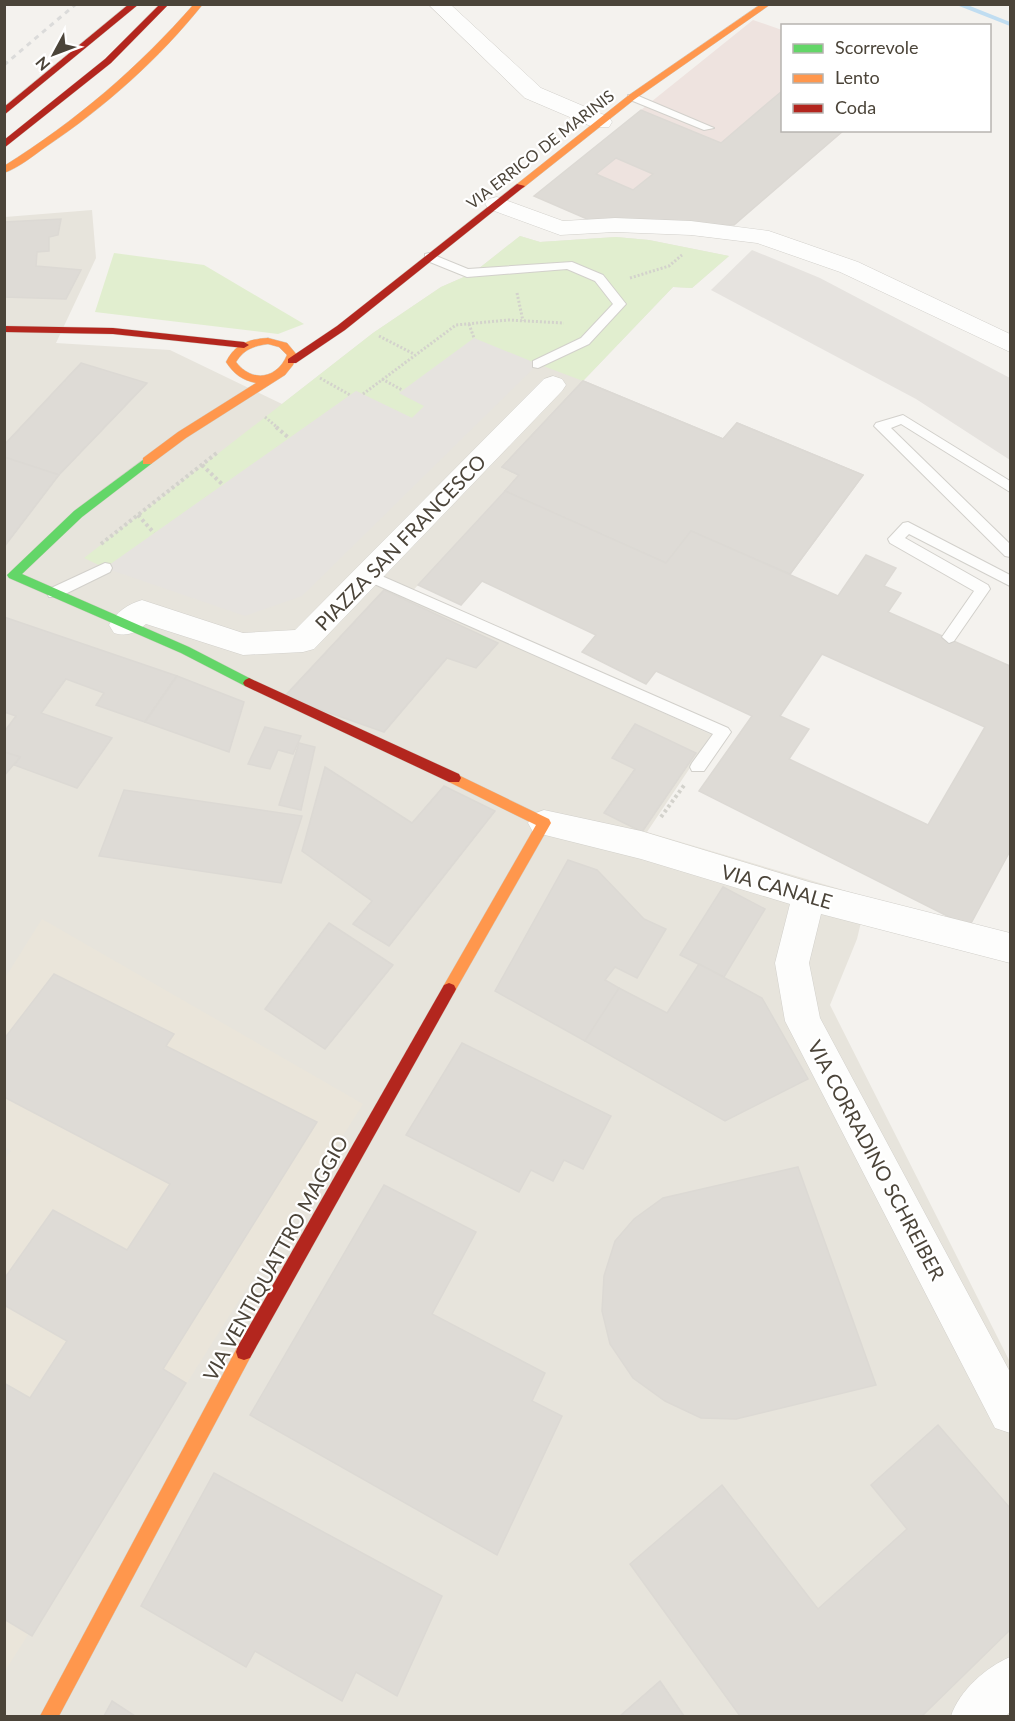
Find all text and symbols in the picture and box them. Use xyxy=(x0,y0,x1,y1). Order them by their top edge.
north arrow xyxy=(24,24,84,84)
legend xyxy=(781,24,991,132)
text: Scorrevole xyxy=(835,36,918,58)
text: N xyxy=(31,53,54,75)
text: Lento xyxy=(835,66,880,88)
street label: VIA ERRICO DE MARINIS xyxy=(462,86,618,212)
text: Coda xyxy=(835,96,876,118)
street label: PIAZZA SAN FRANCESCO xyxy=(310,449,490,635)
street label: VIA CANALE xyxy=(719,859,835,913)
street label: VIA CORRADINO SCHREIBER xyxy=(803,1036,951,1284)
street label: VIA VENTIQUATTRO MAGGIO xyxy=(197,1131,353,1385)

